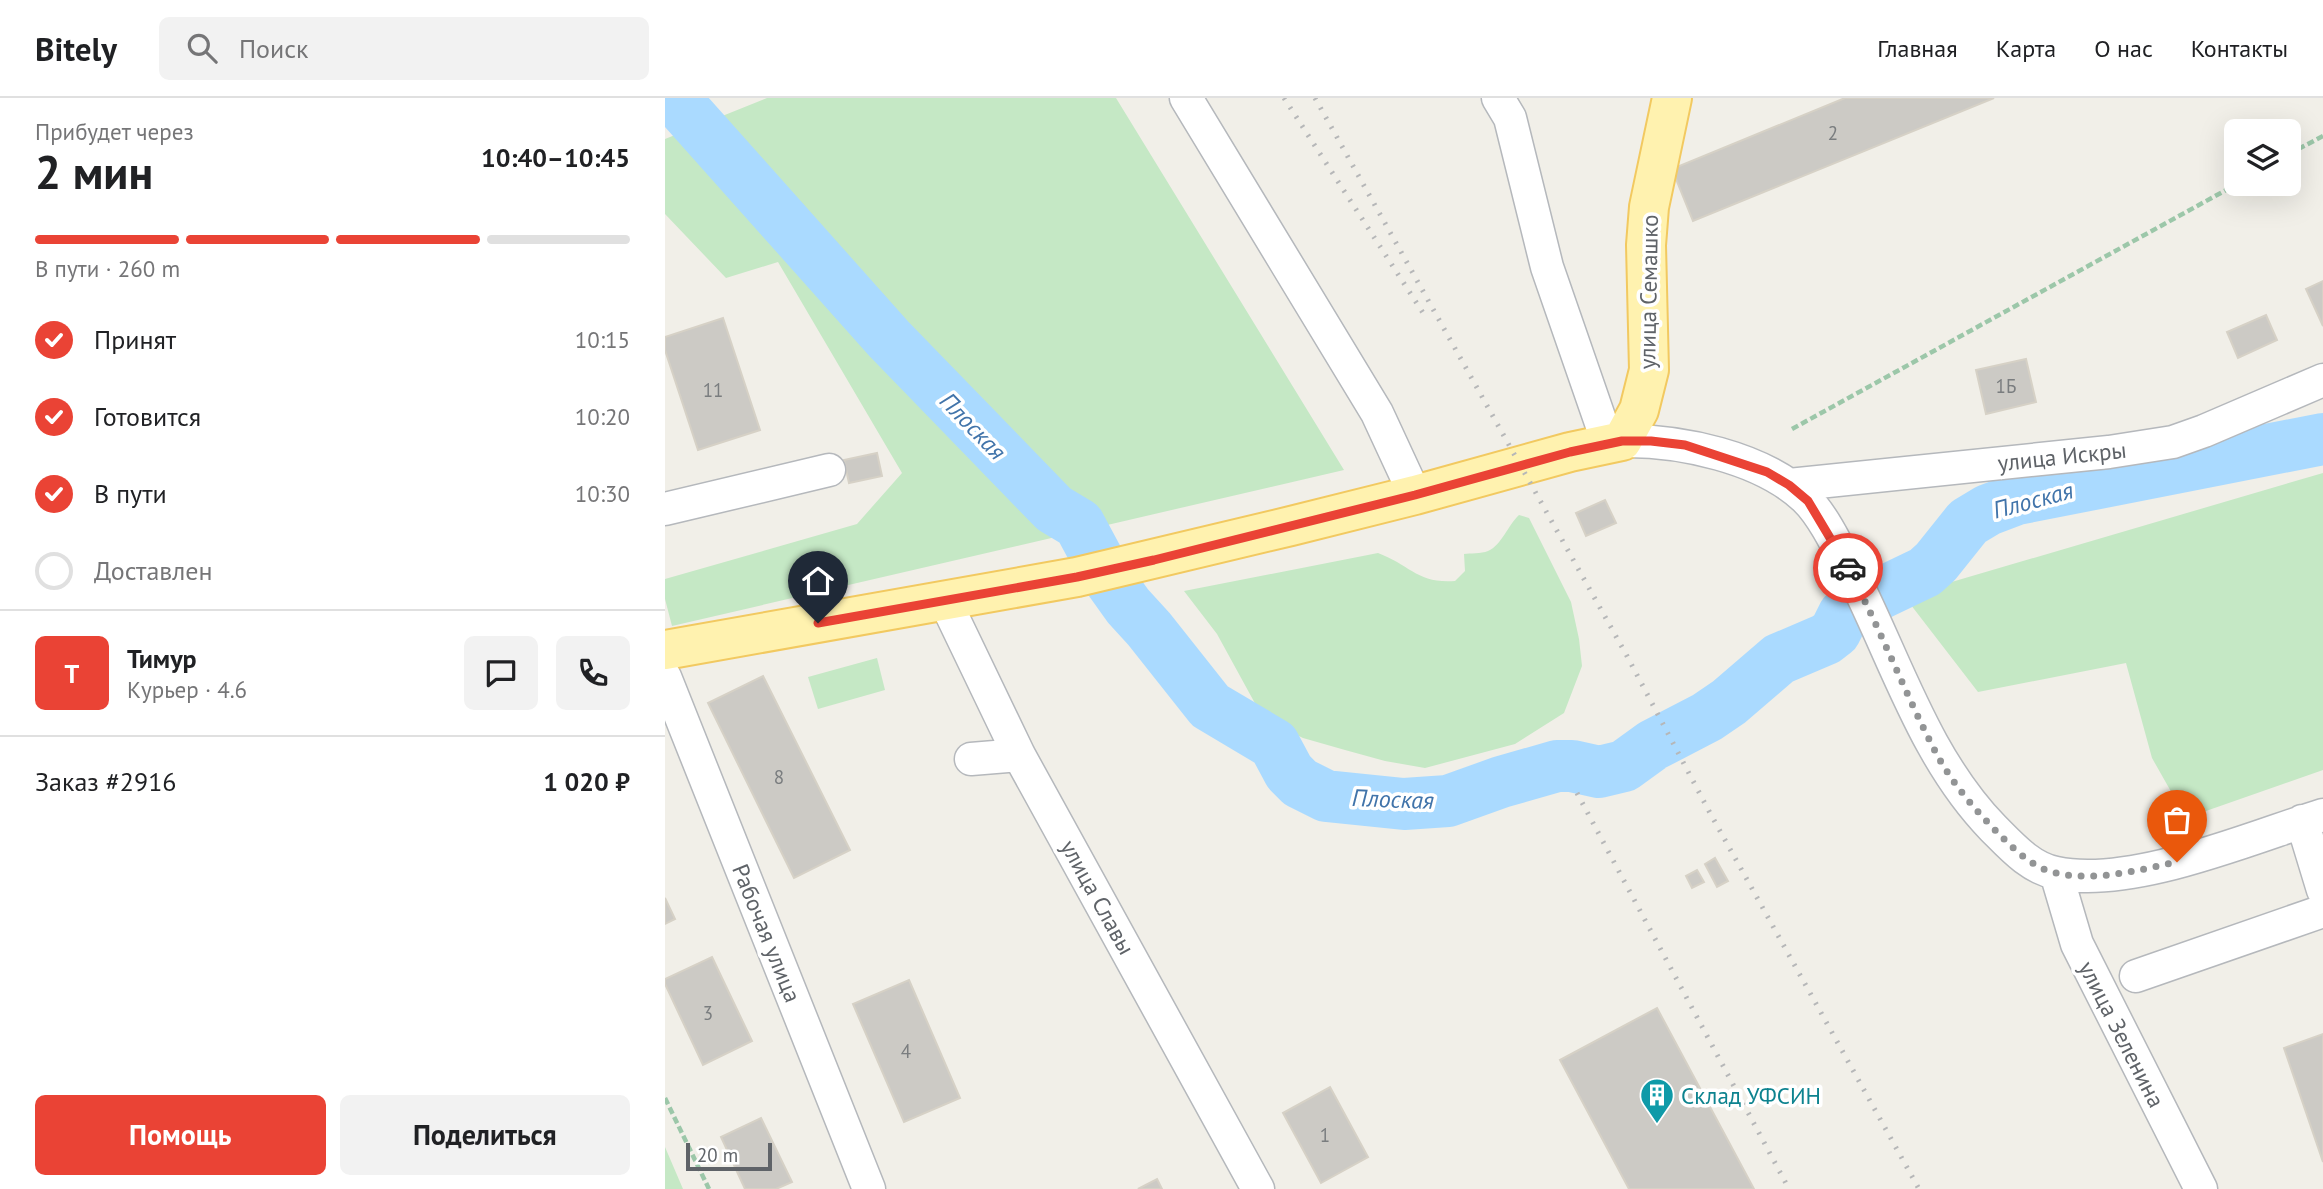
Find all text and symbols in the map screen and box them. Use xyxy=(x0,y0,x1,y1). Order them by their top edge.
search box xyxy=(159,17,649,80)
text: Bitely xyxy=(35,27,117,70)
icon: search xyxy=(183,29,221,67)
text: Поиск xyxy=(239,32,308,65)
text: Главная xyxy=(1877,33,1958,64)
text: Карта xyxy=(1996,33,2056,64)
text: О нас xyxy=(2094,33,2153,64)
text: Контакты xyxy=(2191,33,2288,64)
text: Прибудет через xyxy=(35,117,194,146)
map controls xyxy=(2224,119,2301,196)
button: layers xyxy=(2224,119,2301,196)
house number: 2 xyxy=(1828,121,1838,145)
text: 10:40–10:45 xyxy=(481,141,630,174)
text: 2 мин xyxy=(35,142,153,202)
street label: улица Семашко xyxy=(1632,214,1664,370)
text: В пути · 260 m xyxy=(35,254,180,283)
icon: check xyxy=(35,321,73,359)
text: Принят xyxy=(94,323,176,356)
text: 10:15 xyxy=(575,325,630,354)
house number: 1Б xyxy=(1996,374,2016,398)
house number: 11 xyxy=(703,378,723,402)
water label: Плоская xyxy=(933,386,1013,466)
icon: check xyxy=(35,398,73,436)
text: Готовится xyxy=(94,400,201,433)
text: 10:20 xyxy=(575,402,630,431)
street label: улица Искры xyxy=(1996,435,2128,477)
water label: Плоская xyxy=(1989,474,2077,526)
icon: check xyxy=(35,475,73,513)
text: В пути xyxy=(94,477,167,510)
text: 10:30 xyxy=(575,479,630,508)
courier xyxy=(1813,533,1883,603)
icon: car xyxy=(1829,549,1867,587)
pin xyxy=(788,551,848,623)
text: Доставлен xyxy=(94,554,213,587)
icon: home xyxy=(799,562,837,600)
button: chat xyxy=(464,636,538,710)
button: phone xyxy=(556,636,630,710)
text: Тимур xyxy=(127,642,197,675)
text: Т xyxy=(65,657,79,690)
text: Курьер · 4.6 xyxy=(127,675,247,704)
text: Заказ #2916 xyxy=(35,765,177,798)
text: 1 020 ₽ xyxy=(543,765,630,798)
house number: 8 xyxy=(774,765,784,789)
water label: Плоская xyxy=(1351,782,1435,816)
pin xyxy=(2147,790,2207,862)
icon: bag xyxy=(2158,801,2196,839)
street label: улица Славы xyxy=(1055,835,1141,959)
street label: Рабочая улица xyxy=(726,860,808,1006)
street label: улица Зеленина xyxy=(2073,956,2171,1112)
house number: 3 xyxy=(703,1001,713,1025)
house number: 4 xyxy=(901,1039,911,1063)
building icon: Склад УФСИН xyxy=(1638,1076,1676,1125)
place label: Склад УФСИН xyxy=(1681,1081,1821,1110)
button: Помощь xyxy=(35,1095,326,1175)
button: Поделиться xyxy=(340,1095,630,1175)
house number: 1 xyxy=(1320,1123,1330,1147)
scale bar xyxy=(686,1140,772,1172)
text: 20 m xyxy=(697,1143,738,1167)

